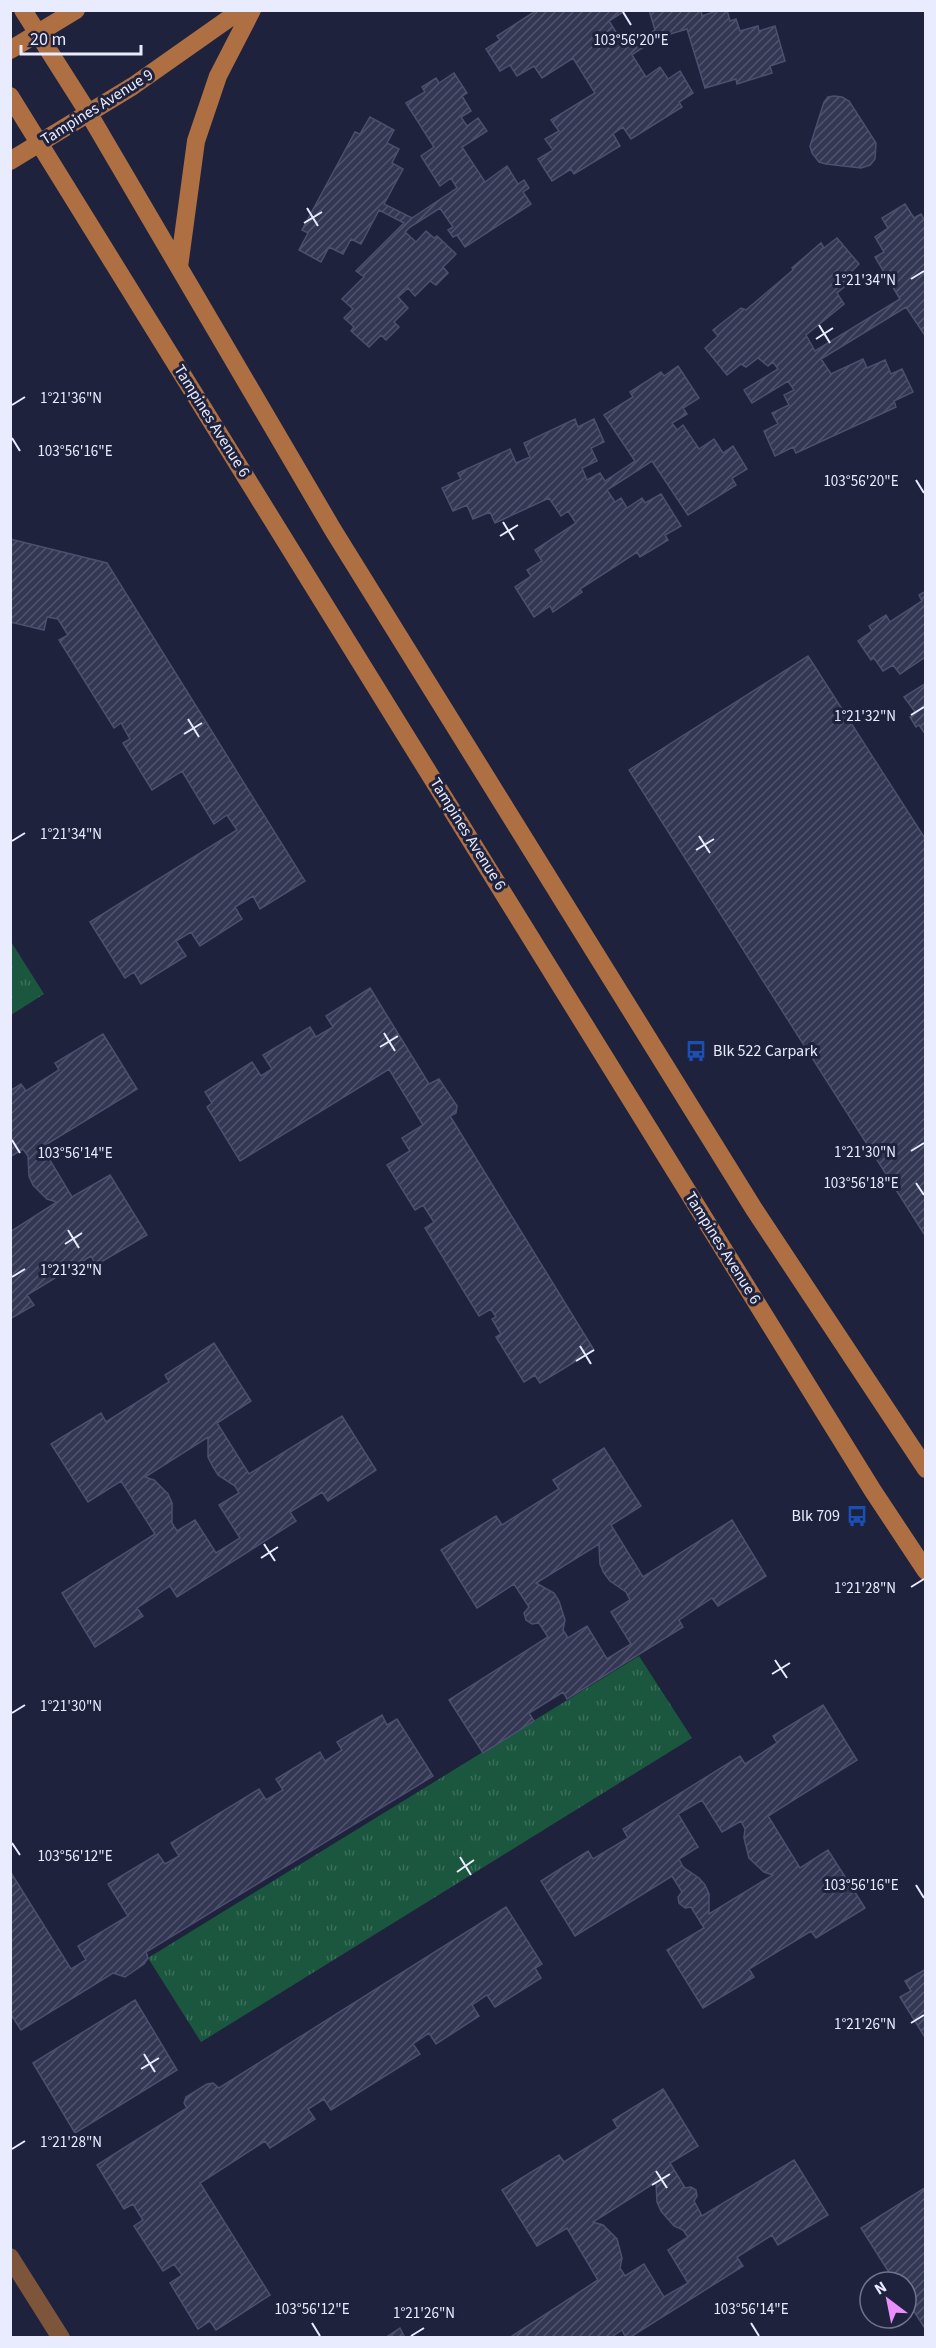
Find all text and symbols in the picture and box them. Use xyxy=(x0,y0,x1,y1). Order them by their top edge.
scale bar xyxy=(21,18,141,56)
text: 20 m xyxy=(30,27,66,52)
text: 103°56'20"E xyxy=(593,30,669,51)
street label: Tampines Avenue 9 xyxy=(37,64,157,150)
text: 1°21'34"N xyxy=(834,270,896,291)
street label: Tampines Avenue 6 xyxy=(169,361,255,481)
text: 1°21'36"N xyxy=(40,388,102,409)
text: 103°56'16"E xyxy=(37,441,113,462)
text: 103°56'20"E xyxy=(823,471,899,492)
text: 1°21'32"N xyxy=(834,706,896,727)
street label: Tampines Avenue 6 xyxy=(425,774,511,894)
text: 1°21'34"N xyxy=(40,824,102,845)
bus stop icon: Blk 522 Carpark xyxy=(684,1039,708,1063)
place label: Blk 522 Carpark xyxy=(713,1040,818,1062)
text: 1°21'30"N xyxy=(834,1142,896,1163)
text: 103°56'14"E xyxy=(37,1143,113,1164)
text: 103°56'18"E xyxy=(823,1173,899,1194)
street label: Tampines Avenue 6 xyxy=(680,1188,766,1308)
text: 1°21'32"N xyxy=(40,1260,102,1281)
bus stop icon: Blk 709 xyxy=(845,1504,869,1528)
place label: Blk 709 xyxy=(792,1505,840,1527)
text: 1°21'28"N xyxy=(834,1578,896,1599)
text: 1°21'30"N xyxy=(40,1696,102,1717)
text: 103°56'12"E xyxy=(37,1846,113,1867)
text: 103°56'16"E xyxy=(823,1875,899,1896)
text: 1°21'26"N xyxy=(834,2014,896,2035)
text: 1°21'28"N xyxy=(40,2132,102,2153)
north arrow xyxy=(858,2270,918,2330)
text: N xyxy=(870,2276,891,2300)
text: 103°56'12"E xyxy=(274,2299,350,2320)
text: 103°56'14"E xyxy=(713,2299,789,2320)
text: 1°21'26"N xyxy=(393,2303,455,2324)

